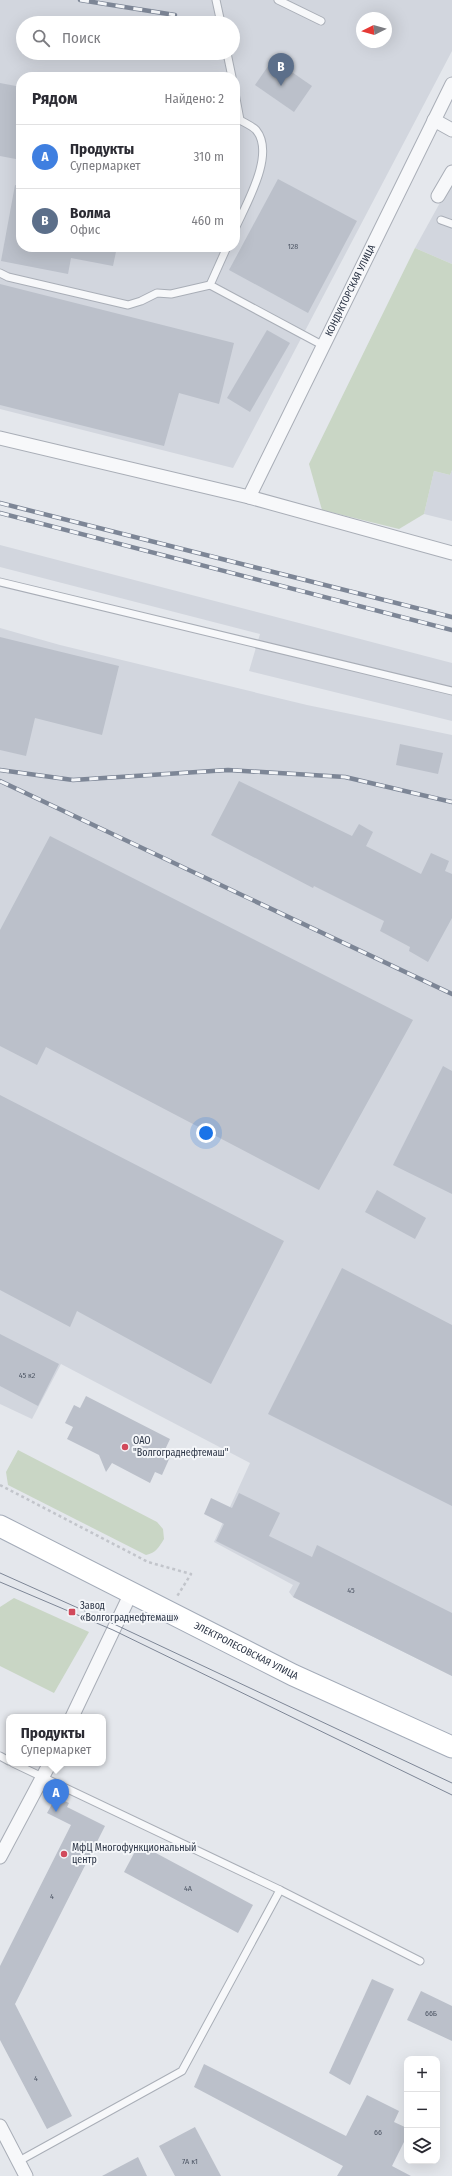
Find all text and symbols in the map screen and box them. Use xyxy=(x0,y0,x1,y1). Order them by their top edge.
north arrow xyxy=(356,12,392,48)
search box xyxy=(16,16,240,60)
icon: search xyxy=(30,27,52,49)
text: Поиск xyxy=(62,29,100,47)
pin: B xyxy=(268,53,294,86)
text: Рядом xyxy=(32,88,77,109)
text: Найдено: 2 xyxy=(165,91,224,106)
text: Продукты xyxy=(70,140,134,158)
text: A xyxy=(41,149,49,164)
text: 310 m xyxy=(194,149,224,164)
text: Супермаркет xyxy=(70,158,141,173)
text: Волма xyxy=(70,204,111,222)
text: B xyxy=(41,213,49,228)
text: 460 m xyxy=(191,213,224,228)
text: Офис xyxy=(70,222,100,237)
house number: 128 xyxy=(288,242,298,251)
street label: КОНДУКТОРСКАЯ УЛИЦА xyxy=(323,242,378,338)
your location xyxy=(196,1123,216,1143)
house number: 45 к2 xyxy=(19,1371,36,1380)
place label: ОАО "Волгограднефтемаш" xyxy=(133,1435,229,1459)
marker: ОАО "Волгограднефтемаш" xyxy=(120,1442,130,1452)
house number: 45 xyxy=(347,1586,355,1595)
place label: Завод «Волгограднефтемаш» xyxy=(80,1600,179,1624)
marker: Завод «Волгограднефтемаш» xyxy=(67,1607,77,1617)
street label: ЭЛЕКТРОЛЕСОВСКАЯ УЛИЦА xyxy=(192,1620,301,1683)
popup xyxy=(6,1714,106,1766)
text: Продукты xyxy=(21,1724,85,1742)
text: Супермаркет xyxy=(21,1742,91,1757)
pin: A xyxy=(43,1779,69,1812)
place label: МфЦ Многофункциональный центр xyxy=(72,1842,196,1866)
marker: МфЦ Многофункциональный центр xyxy=(59,1849,69,1859)
house number: 4А xyxy=(184,1884,193,1893)
house number: 4 xyxy=(50,1892,54,1901)
house number: 66Б xyxy=(425,2009,437,2018)
map controls xyxy=(404,2056,440,2164)
button: + xyxy=(404,2056,440,2092)
house number: 4 xyxy=(34,2074,38,2083)
button: − xyxy=(404,2092,440,2128)
house number: 66 xyxy=(374,2128,382,2137)
button: layers xyxy=(404,2128,440,2164)
house number: 7А к1 xyxy=(182,2157,198,2166)

